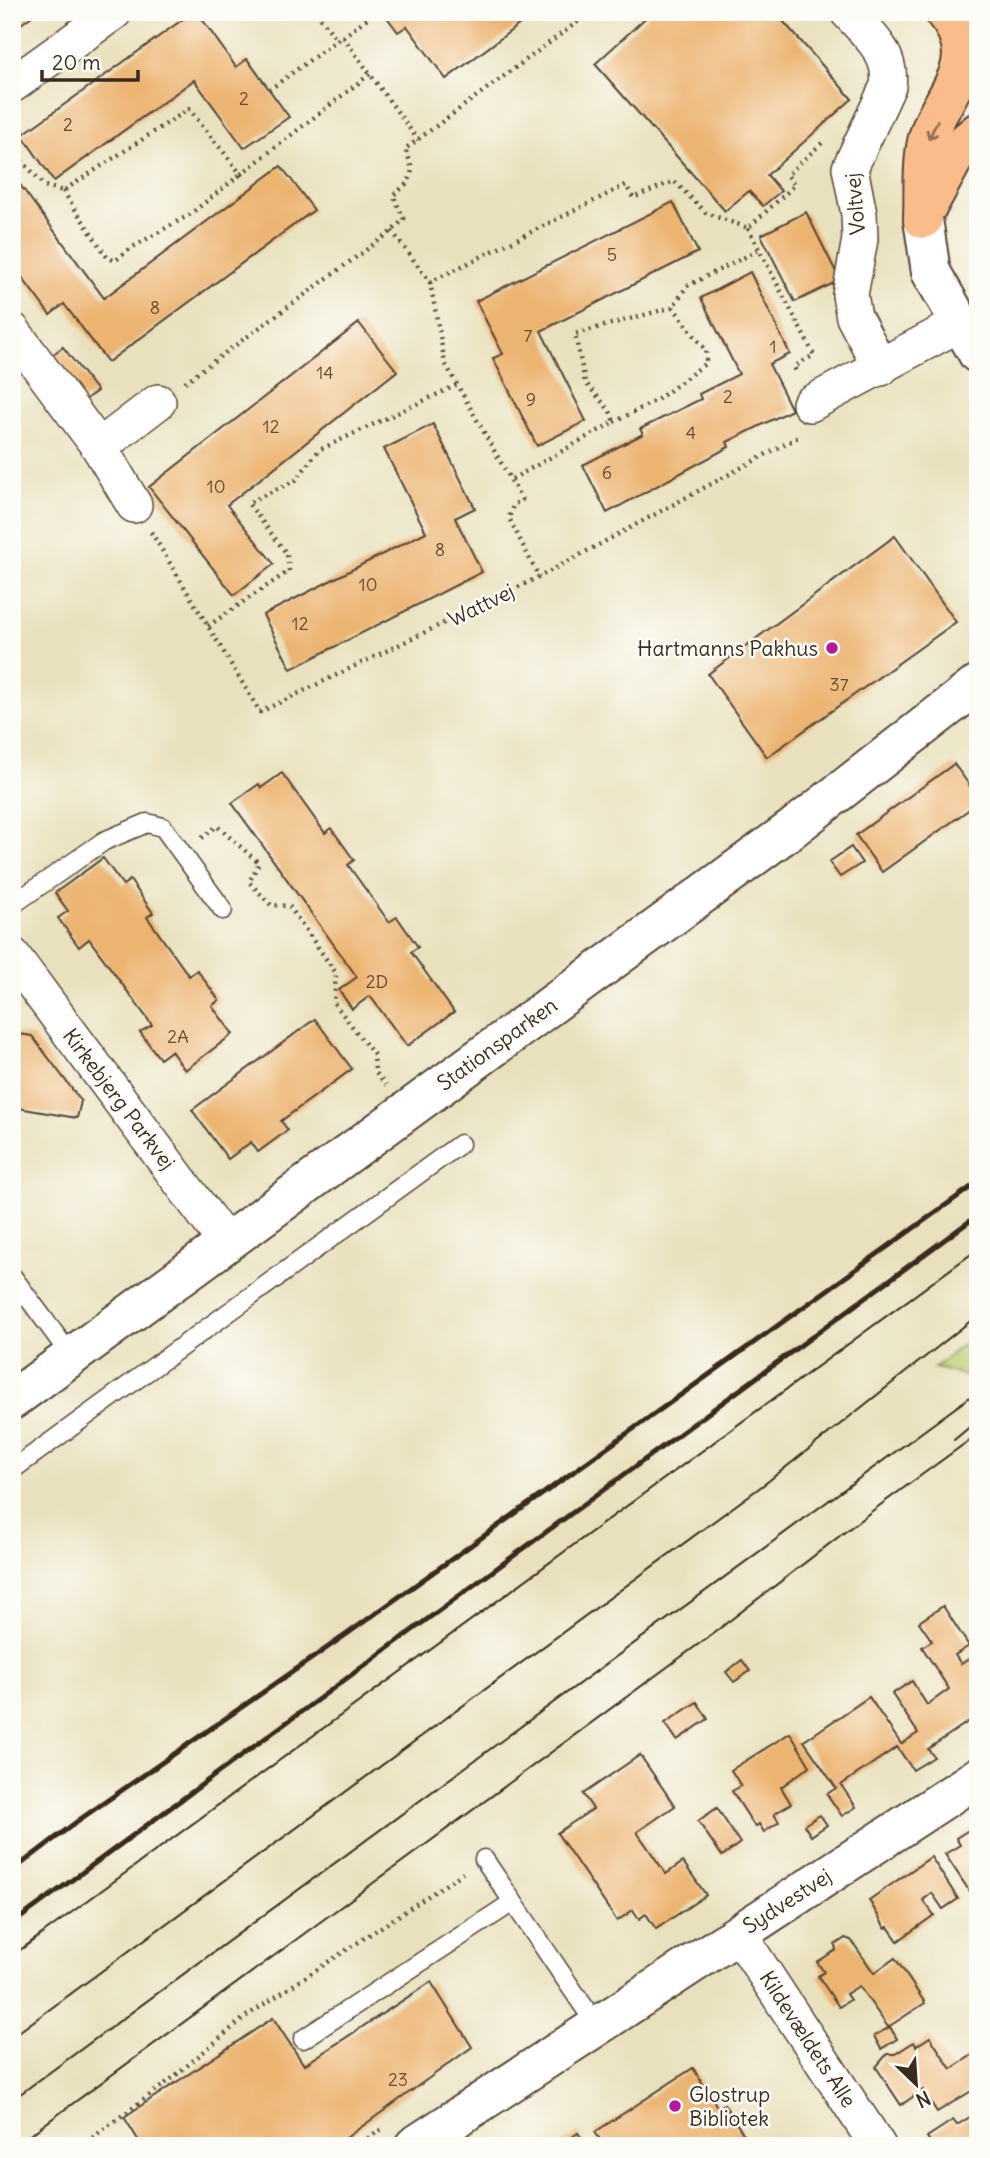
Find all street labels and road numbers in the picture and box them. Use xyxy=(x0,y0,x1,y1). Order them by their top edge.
street label: Voltvej xyxy=(839,172,871,236)
street label: Wattvej xyxy=(443,577,519,633)
street label: Stationsparken xyxy=(432,991,562,1097)
street label: Kirkebjerg Parkvej xyxy=(57,1023,181,1175)
street label: Sydvestvej xyxy=(738,1862,836,1940)
street label: Kildevældets Alle xyxy=(754,1965,862,2113)

